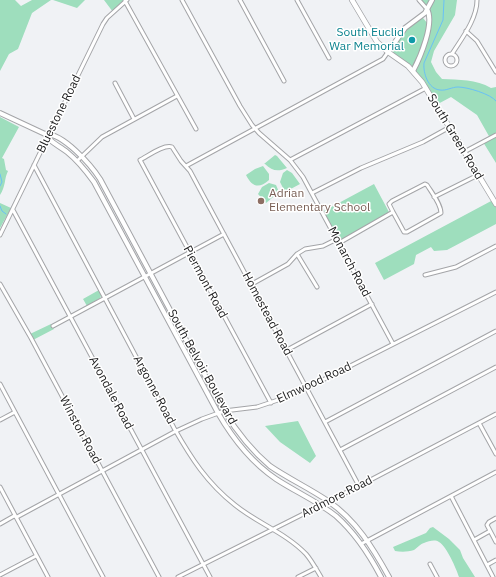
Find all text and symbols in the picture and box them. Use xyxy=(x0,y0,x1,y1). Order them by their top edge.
place label: South Euclid War Memorial xyxy=(329,26,404,54)
marker: South Euclid War Memorial xyxy=(407,35,417,45)
street label: Bluestone Road xyxy=(34,73,84,155)
street label: South Green Road xyxy=(424,92,486,182)
place label: Adrian Elementary School xyxy=(269,187,370,215)
marker: Adrian Elementary School xyxy=(256,196,266,206)
street label: Monarch Road xyxy=(324,224,374,300)
street label: Piermont Road xyxy=(180,243,230,321)
street label: Homestead Road xyxy=(239,270,295,358)
street label: South Belvoir Boulevard xyxy=(164,307,240,427)
street label: Argonne Road xyxy=(130,353,178,427)
street label: Avondale Road xyxy=(86,354,136,432)
street label: Elmwood Road xyxy=(274,359,354,407)
street label: Winston Road xyxy=(56,394,104,466)
street label: Ardmore Road xyxy=(299,473,375,521)

